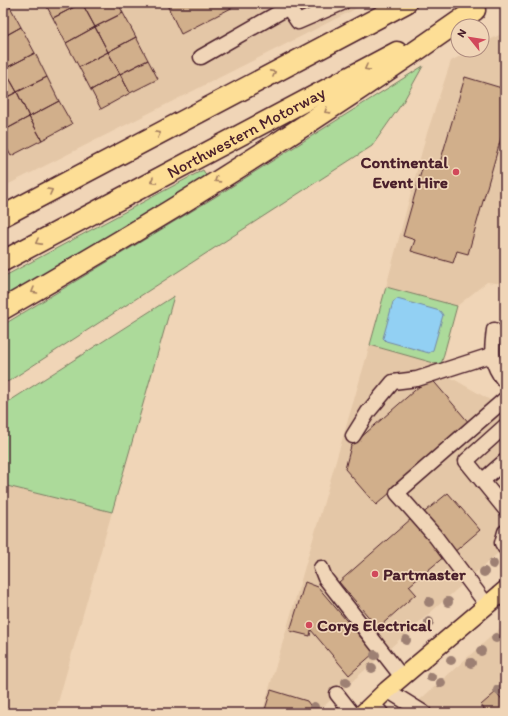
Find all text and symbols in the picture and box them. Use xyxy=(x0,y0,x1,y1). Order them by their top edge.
north arrow xyxy=(450,18,490,58)
text: N xyxy=(454,27,469,40)
one-way arrow xyxy=(364,63,371,71)
one-way arrow xyxy=(269,70,276,78)
street label: Northwestern Motorway xyxy=(163,82,328,182)
one-way arrow xyxy=(324,106,331,113)
one-way arrow xyxy=(154,131,161,139)
place label: Continental Event Hire xyxy=(361,152,448,192)
marker: Continental Event Hire xyxy=(451,167,461,177)
one-way arrow xyxy=(214,175,221,183)
one-way arrow xyxy=(150,176,157,184)
one-way arrow xyxy=(46,188,53,196)
one-way arrow xyxy=(35,237,42,245)
one-way arrow xyxy=(31,286,38,293)
place label: Partmaster xyxy=(383,564,466,584)
marker: Partmaster xyxy=(370,569,380,579)
place label: Corys Electrical xyxy=(317,615,432,636)
marker: Corys Electrical xyxy=(304,620,314,630)

